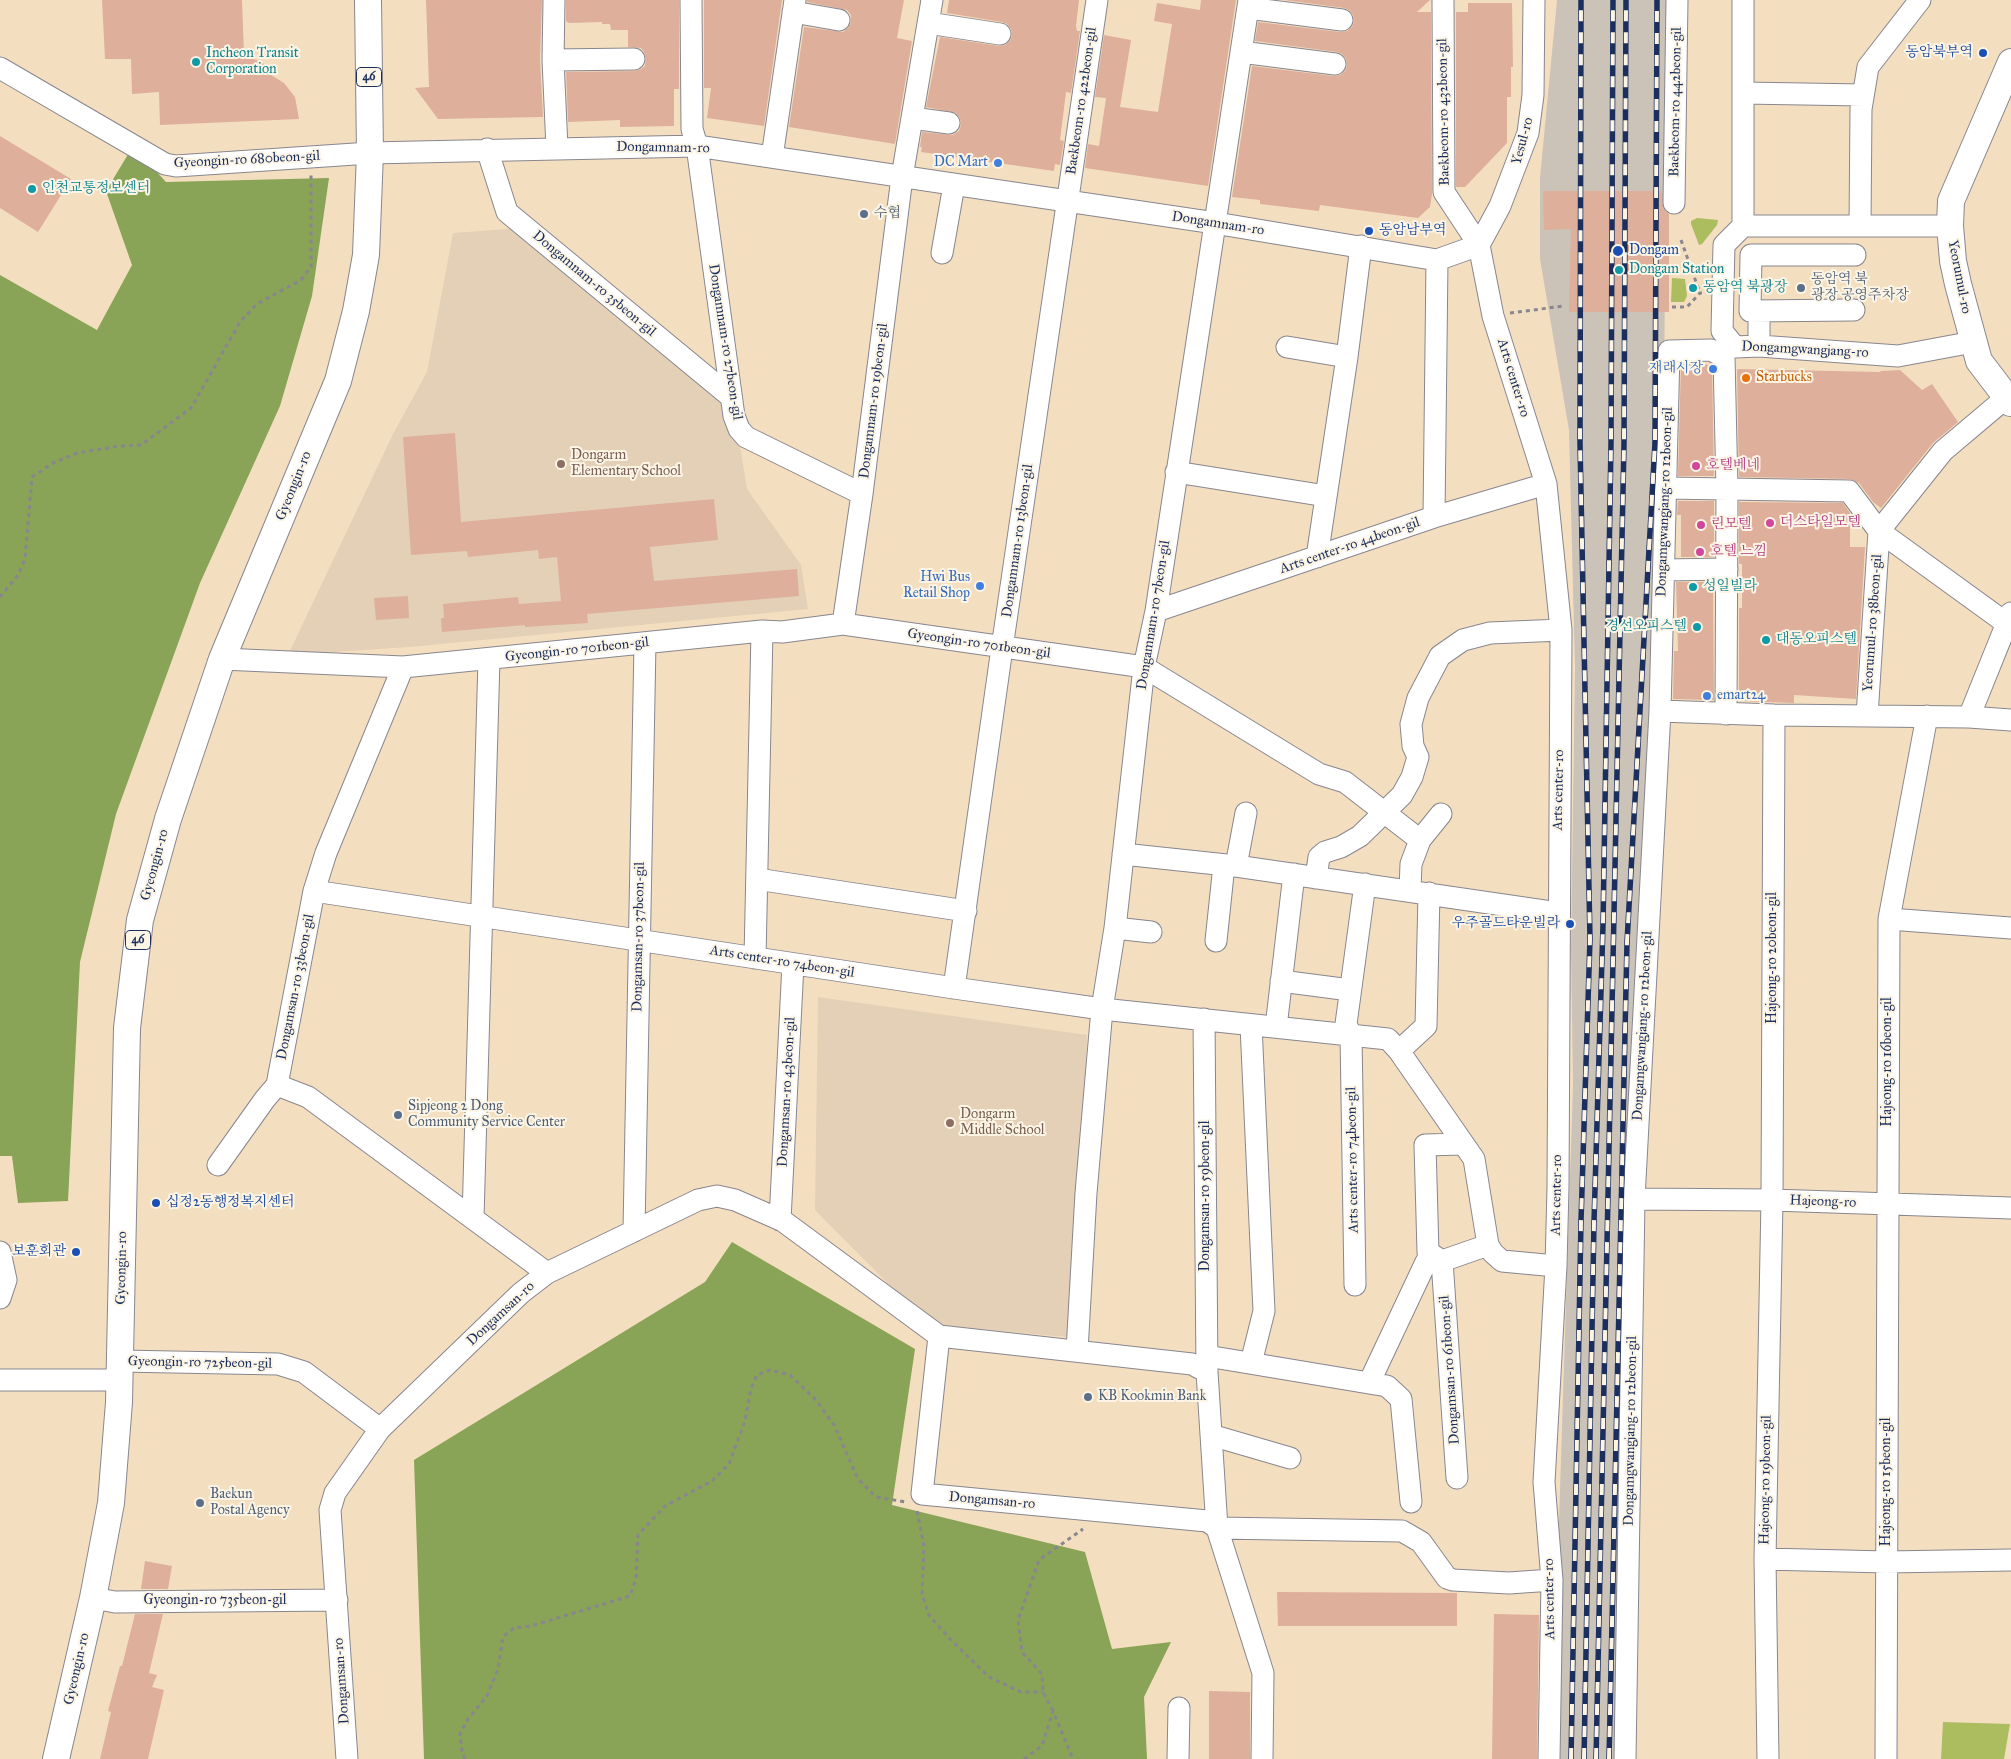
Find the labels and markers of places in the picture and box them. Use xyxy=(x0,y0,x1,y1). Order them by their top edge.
place label: 동암북부역 xyxy=(1905,45,1973,61)
place label: Incheon Transit Corporation xyxy=(206,46,299,78)
marker: 동암북부역 xyxy=(1977,47,1989,59)
marker: Incheon Transit Corporation xyxy=(190,56,202,68)
place label: DC Mart xyxy=(934,155,988,171)
marker: DC Mart xyxy=(992,157,1004,169)
place label: 인천교통정보센터 xyxy=(42,181,150,197)
marker: 인천교통정보센터 xyxy=(26,183,38,195)
place label: 수협 xyxy=(874,206,901,222)
marker: 수협 xyxy=(858,208,870,220)
place label: 동암남부역 xyxy=(1379,223,1447,239)
marker: 동암남부역 xyxy=(1363,225,1375,237)
place label: Dongam xyxy=(1629,243,1679,259)
marker: Dongam xyxy=(1611,244,1625,258)
place label: Dongam Station xyxy=(1629,262,1724,278)
marker: Dongam Station xyxy=(1613,264,1625,276)
place label: 동암역 북 광장 공영주차장 xyxy=(1811,272,1909,304)
place label: 동암역 북광장 xyxy=(1703,280,1787,296)
marker: 동암역 북광장 xyxy=(1687,282,1699,294)
marker: 동암역 북 광장 공영주차장 xyxy=(1795,282,1807,294)
place label: 재래시장 xyxy=(1649,361,1703,377)
marker: 재래시장 xyxy=(1707,363,1719,375)
place label: Starbucks xyxy=(1756,370,1812,386)
marker: Starbucks xyxy=(1740,372,1752,384)
place label: Dongarm Elementary School xyxy=(571,448,681,481)
marker: Dongarm Elementary School xyxy=(555,458,567,470)
place label: 호텔베네 xyxy=(1706,458,1760,474)
marker: 호텔베네 xyxy=(1690,460,1702,472)
place label: 더스타일모텔 xyxy=(1780,515,1861,531)
place label: 린모텔 xyxy=(1711,517,1752,533)
marker: 더스타일모텔 xyxy=(1764,517,1776,529)
marker: 린모텔 xyxy=(1695,519,1707,531)
place label: 호텔 느낌 xyxy=(1710,544,1767,560)
marker: 호텔 느낌 xyxy=(1694,546,1706,558)
place label: Hwi Bus Retail Shop xyxy=(903,570,970,602)
place label: 성일빌라 xyxy=(1703,579,1757,595)
marker: Hwi Bus Retail Shop xyxy=(974,580,986,592)
marker: 성일빌라 xyxy=(1687,581,1699,593)
place label: 경선오피스텔 xyxy=(1606,619,1687,635)
marker: 경선오피스텔 xyxy=(1691,621,1703,633)
place label: 대동오피스텔 xyxy=(1776,632,1857,648)
marker: 대동오피스텔 xyxy=(1760,634,1772,646)
place label: emart24 xyxy=(1717,688,1765,704)
marker: emart24 xyxy=(1701,690,1713,702)
place label: 우주골드타운빌라 xyxy=(1452,916,1560,932)
marker: 우주골드타운빌라 xyxy=(1564,918,1576,930)
place label: Sipjeong 2 Dong Community Service Center xyxy=(408,1099,565,1132)
place label: Dongarm Middle School xyxy=(960,1107,1045,1140)
marker: Sipjeong 2 Dong Community Service Center xyxy=(392,1109,404,1121)
marker: Dongarm Middle School xyxy=(944,1117,956,1129)
place label: 십정2동행정복지센터 xyxy=(166,1195,295,1211)
marker: 십정2동행정복지센터 xyxy=(150,1197,162,1209)
place label: 보훈회관 xyxy=(12,1244,66,1260)
marker: 보훈회관 xyxy=(70,1246,82,1258)
place label: KB Kookmin Bank xyxy=(1098,1389,1206,1405)
marker: KB Kookmin Bank xyxy=(1082,1391,1094,1403)
place label: Baekun Postal Agency xyxy=(210,1487,289,1520)
marker: Baekun Postal Agency xyxy=(194,1497,206,1509)

